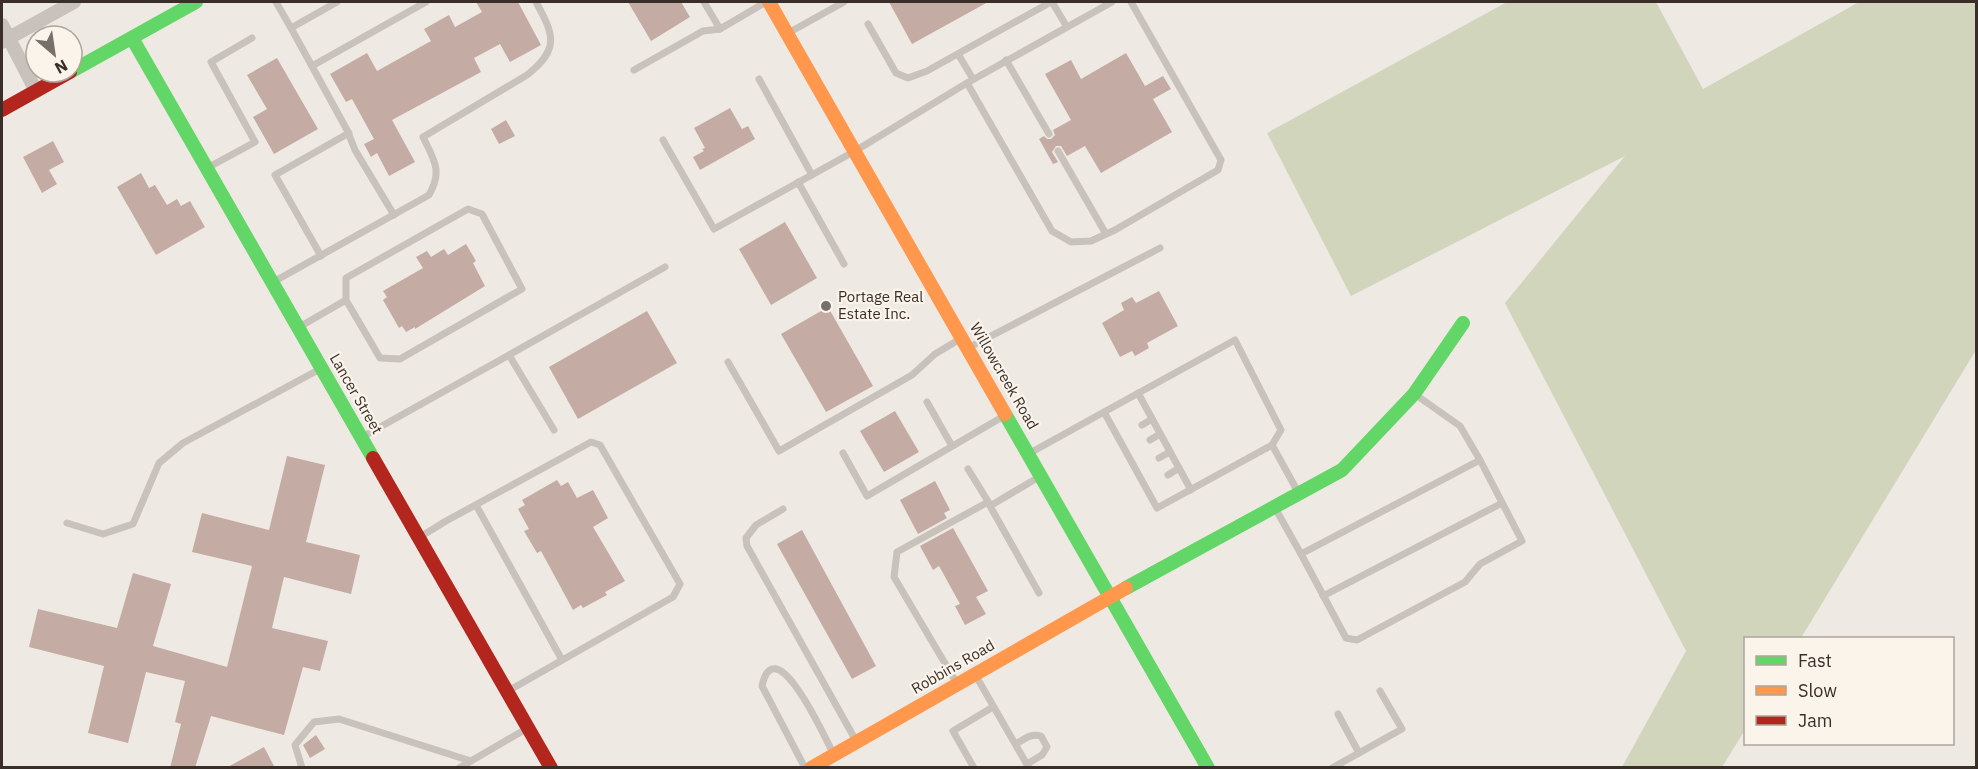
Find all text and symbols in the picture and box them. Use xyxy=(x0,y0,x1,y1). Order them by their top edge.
north arrow xyxy=(24,24,84,84)
text: N xyxy=(51,56,71,79)
place label: Portage Real Estate Inc. xyxy=(838,287,923,323)
marker: Portage Real Estate Inc. xyxy=(819,299,833,313)
street label: Willowcreek Road xyxy=(966,319,1043,433)
street label: Lancer Street xyxy=(326,350,387,437)
street label: Robbins Road xyxy=(908,635,998,698)
legend xyxy=(1744,637,1954,745)
text: Fast xyxy=(1798,649,1832,672)
text: Slow xyxy=(1798,679,1837,702)
text: Jam xyxy=(1798,709,1833,732)

